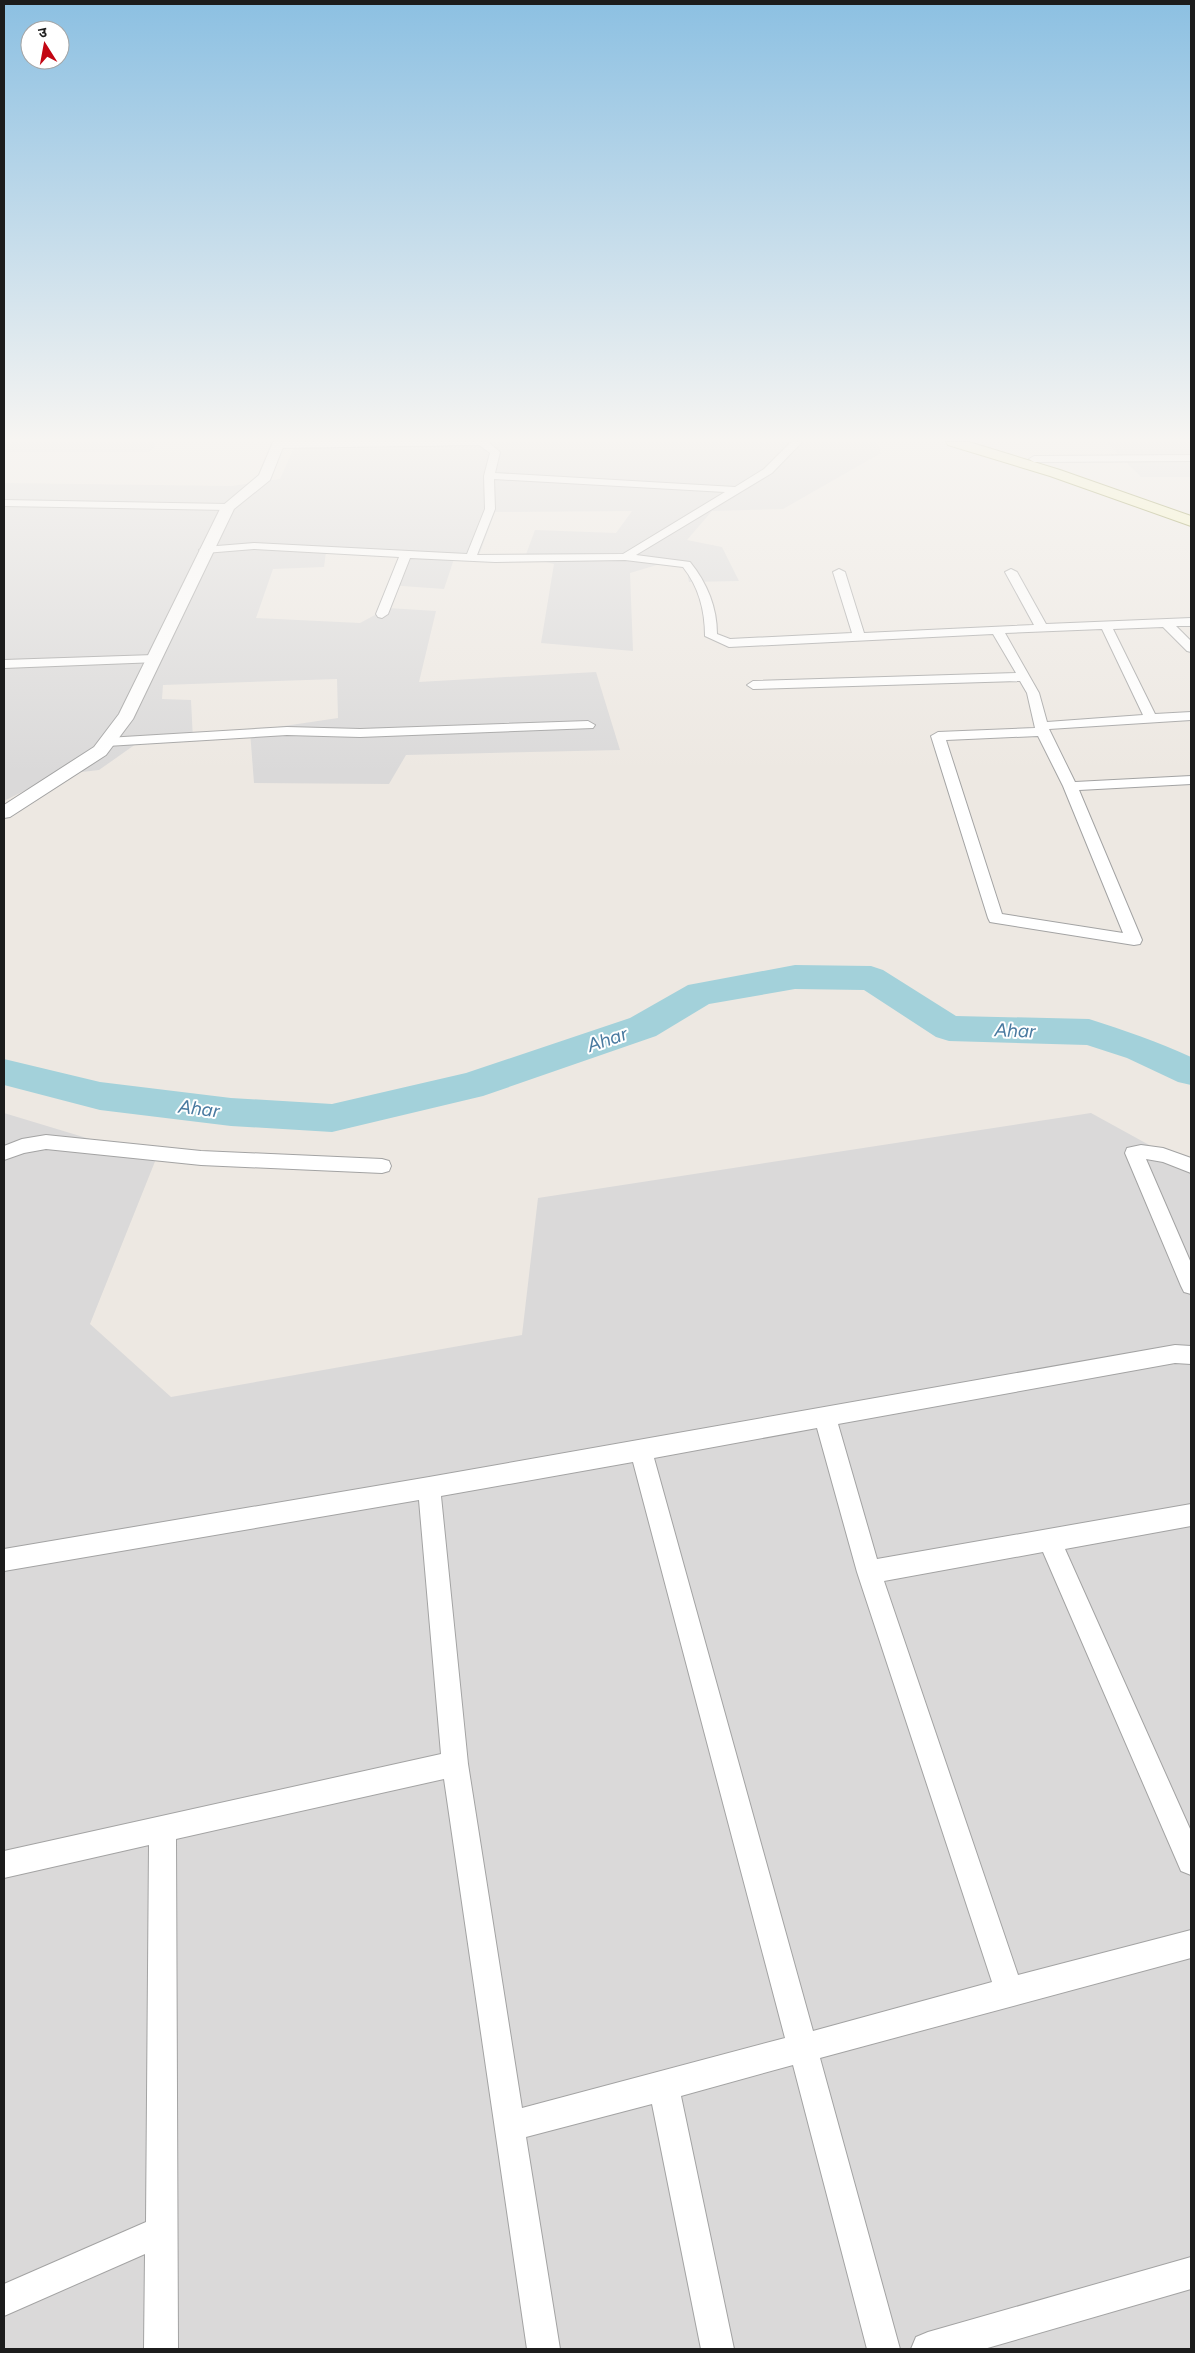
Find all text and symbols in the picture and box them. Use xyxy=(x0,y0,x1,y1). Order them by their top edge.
north arrow xyxy=(20,20,70,70)
text: उ xyxy=(37,23,49,42)
water label: Ahar xyxy=(993,1018,1036,1043)
water label: Ahar xyxy=(583,1022,631,1057)
water label: Ahar xyxy=(176,1094,221,1122)

